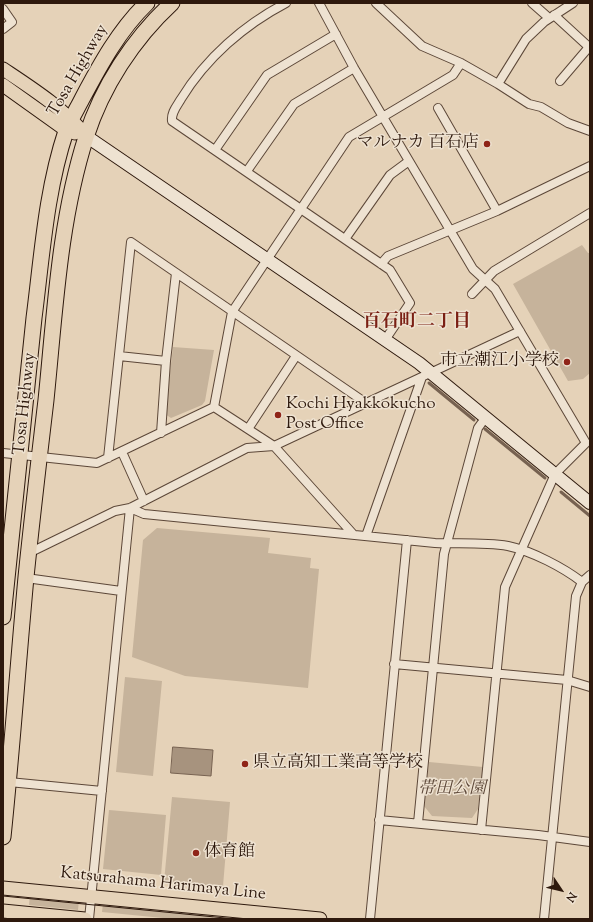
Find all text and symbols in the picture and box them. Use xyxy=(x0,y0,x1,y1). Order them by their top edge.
street label: Tosa Highway xyxy=(44,21,114,121)
place label: マルナカ 百石店 xyxy=(356,134,479,154)
marker: マルナカ 百石店 xyxy=(482,139,492,149)
district label: 百石町二丁目 xyxy=(363,312,471,334)
street label: Tosa Highway xyxy=(10,352,42,456)
place label: 市立潮江小学校 xyxy=(440,352,559,372)
marker: 市立潮江小学校 xyxy=(562,357,572,367)
place label: Kochi Hyakkokucho Post Office xyxy=(286,395,435,435)
marker: Kochi Hyakkokucho Post Office xyxy=(273,410,283,420)
place label: 県立高知工業高等学校 xyxy=(253,754,423,774)
marker: 県立高知工業高等学校 xyxy=(240,759,250,769)
park label: 帯田公園 xyxy=(418,780,486,800)
place label: 体育館 xyxy=(204,843,255,863)
marker: 体育館 xyxy=(191,848,201,858)
street label: Katsurahama Harimaya Line xyxy=(59,864,267,906)
north arrow xyxy=(541,870,581,910)
text: N xyxy=(562,889,580,905)

